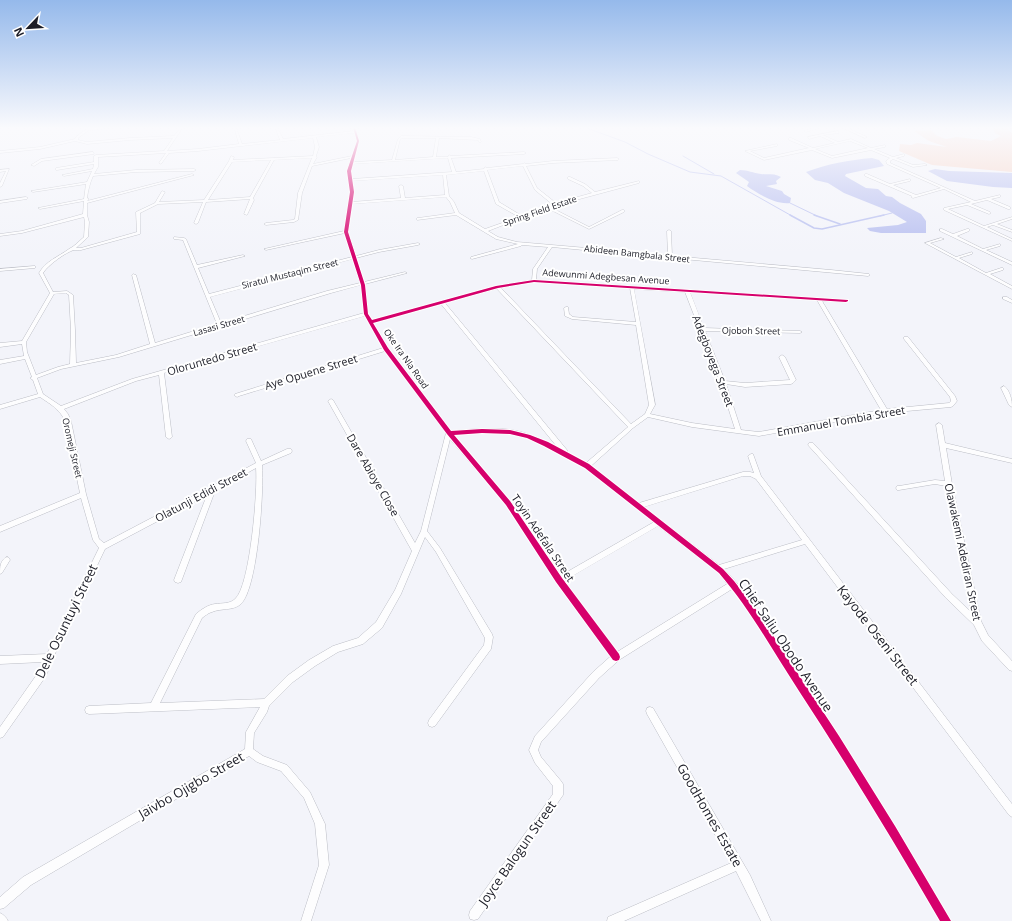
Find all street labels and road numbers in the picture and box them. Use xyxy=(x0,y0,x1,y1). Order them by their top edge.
street label: Spring Field Estate xyxy=(501,192,578,229)
street label: Abideen Bamgbala Street xyxy=(584,241,691,266)
street label: Siratul Mustaqim Street xyxy=(240,255,339,292)
street label: Adewunmi Adegbesan Avenue xyxy=(542,266,670,287)
street label: Lasasi Street xyxy=(192,312,246,339)
street label: Adegboyega Street xyxy=(689,313,738,409)
street label: Ojoboh Street xyxy=(722,323,780,338)
street label: Oke Ira Nla Road xyxy=(381,326,432,391)
street label: Oloruntedo Street xyxy=(165,338,259,379)
street label: Aye Opuene Street xyxy=(263,350,359,393)
street label: Emmanuel Tombia Street xyxy=(776,402,906,439)
street label: Oromeji Street xyxy=(59,416,86,479)
street label: Dare Abioye Close xyxy=(344,431,403,519)
street label: Olatunji Edidi Street xyxy=(152,464,249,525)
street label: Olawakemi Adediran Street xyxy=(942,482,985,622)
street label: Toyin Adefala Street xyxy=(508,491,578,585)
street label: Dele Osuntuyi Street xyxy=(31,561,102,681)
street label: Chief Saliu Obodo Avenue xyxy=(735,575,837,715)
street label: Kayode Oseni Street xyxy=(833,581,923,689)
street label: Jaivbo Ojigbo Street xyxy=(133,747,247,824)
street label: GoodHomes Estate xyxy=(673,760,747,870)
street label: Joyce Balogun Street xyxy=(473,797,560,911)

